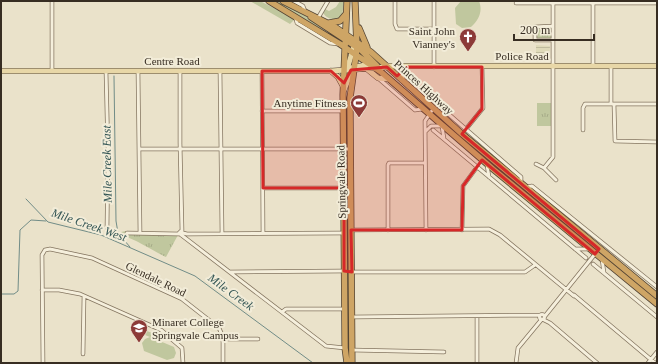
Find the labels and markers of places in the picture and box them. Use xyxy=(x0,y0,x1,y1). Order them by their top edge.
place label: Saint John Vianney's xyxy=(409,25,455,50)
church icon: Saint John Vianney's xyxy=(458,27,478,52)
sports icon: Anytime Fitness xyxy=(349,93,369,118)
place label: Anytime Fitness xyxy=(274,97,346,109)
place label: Minaret College Springvale Campus xyxy=(152,316,238,341)
school or university icon: Minaret College Springvale Campus xyxy=(129,318,149,343)

